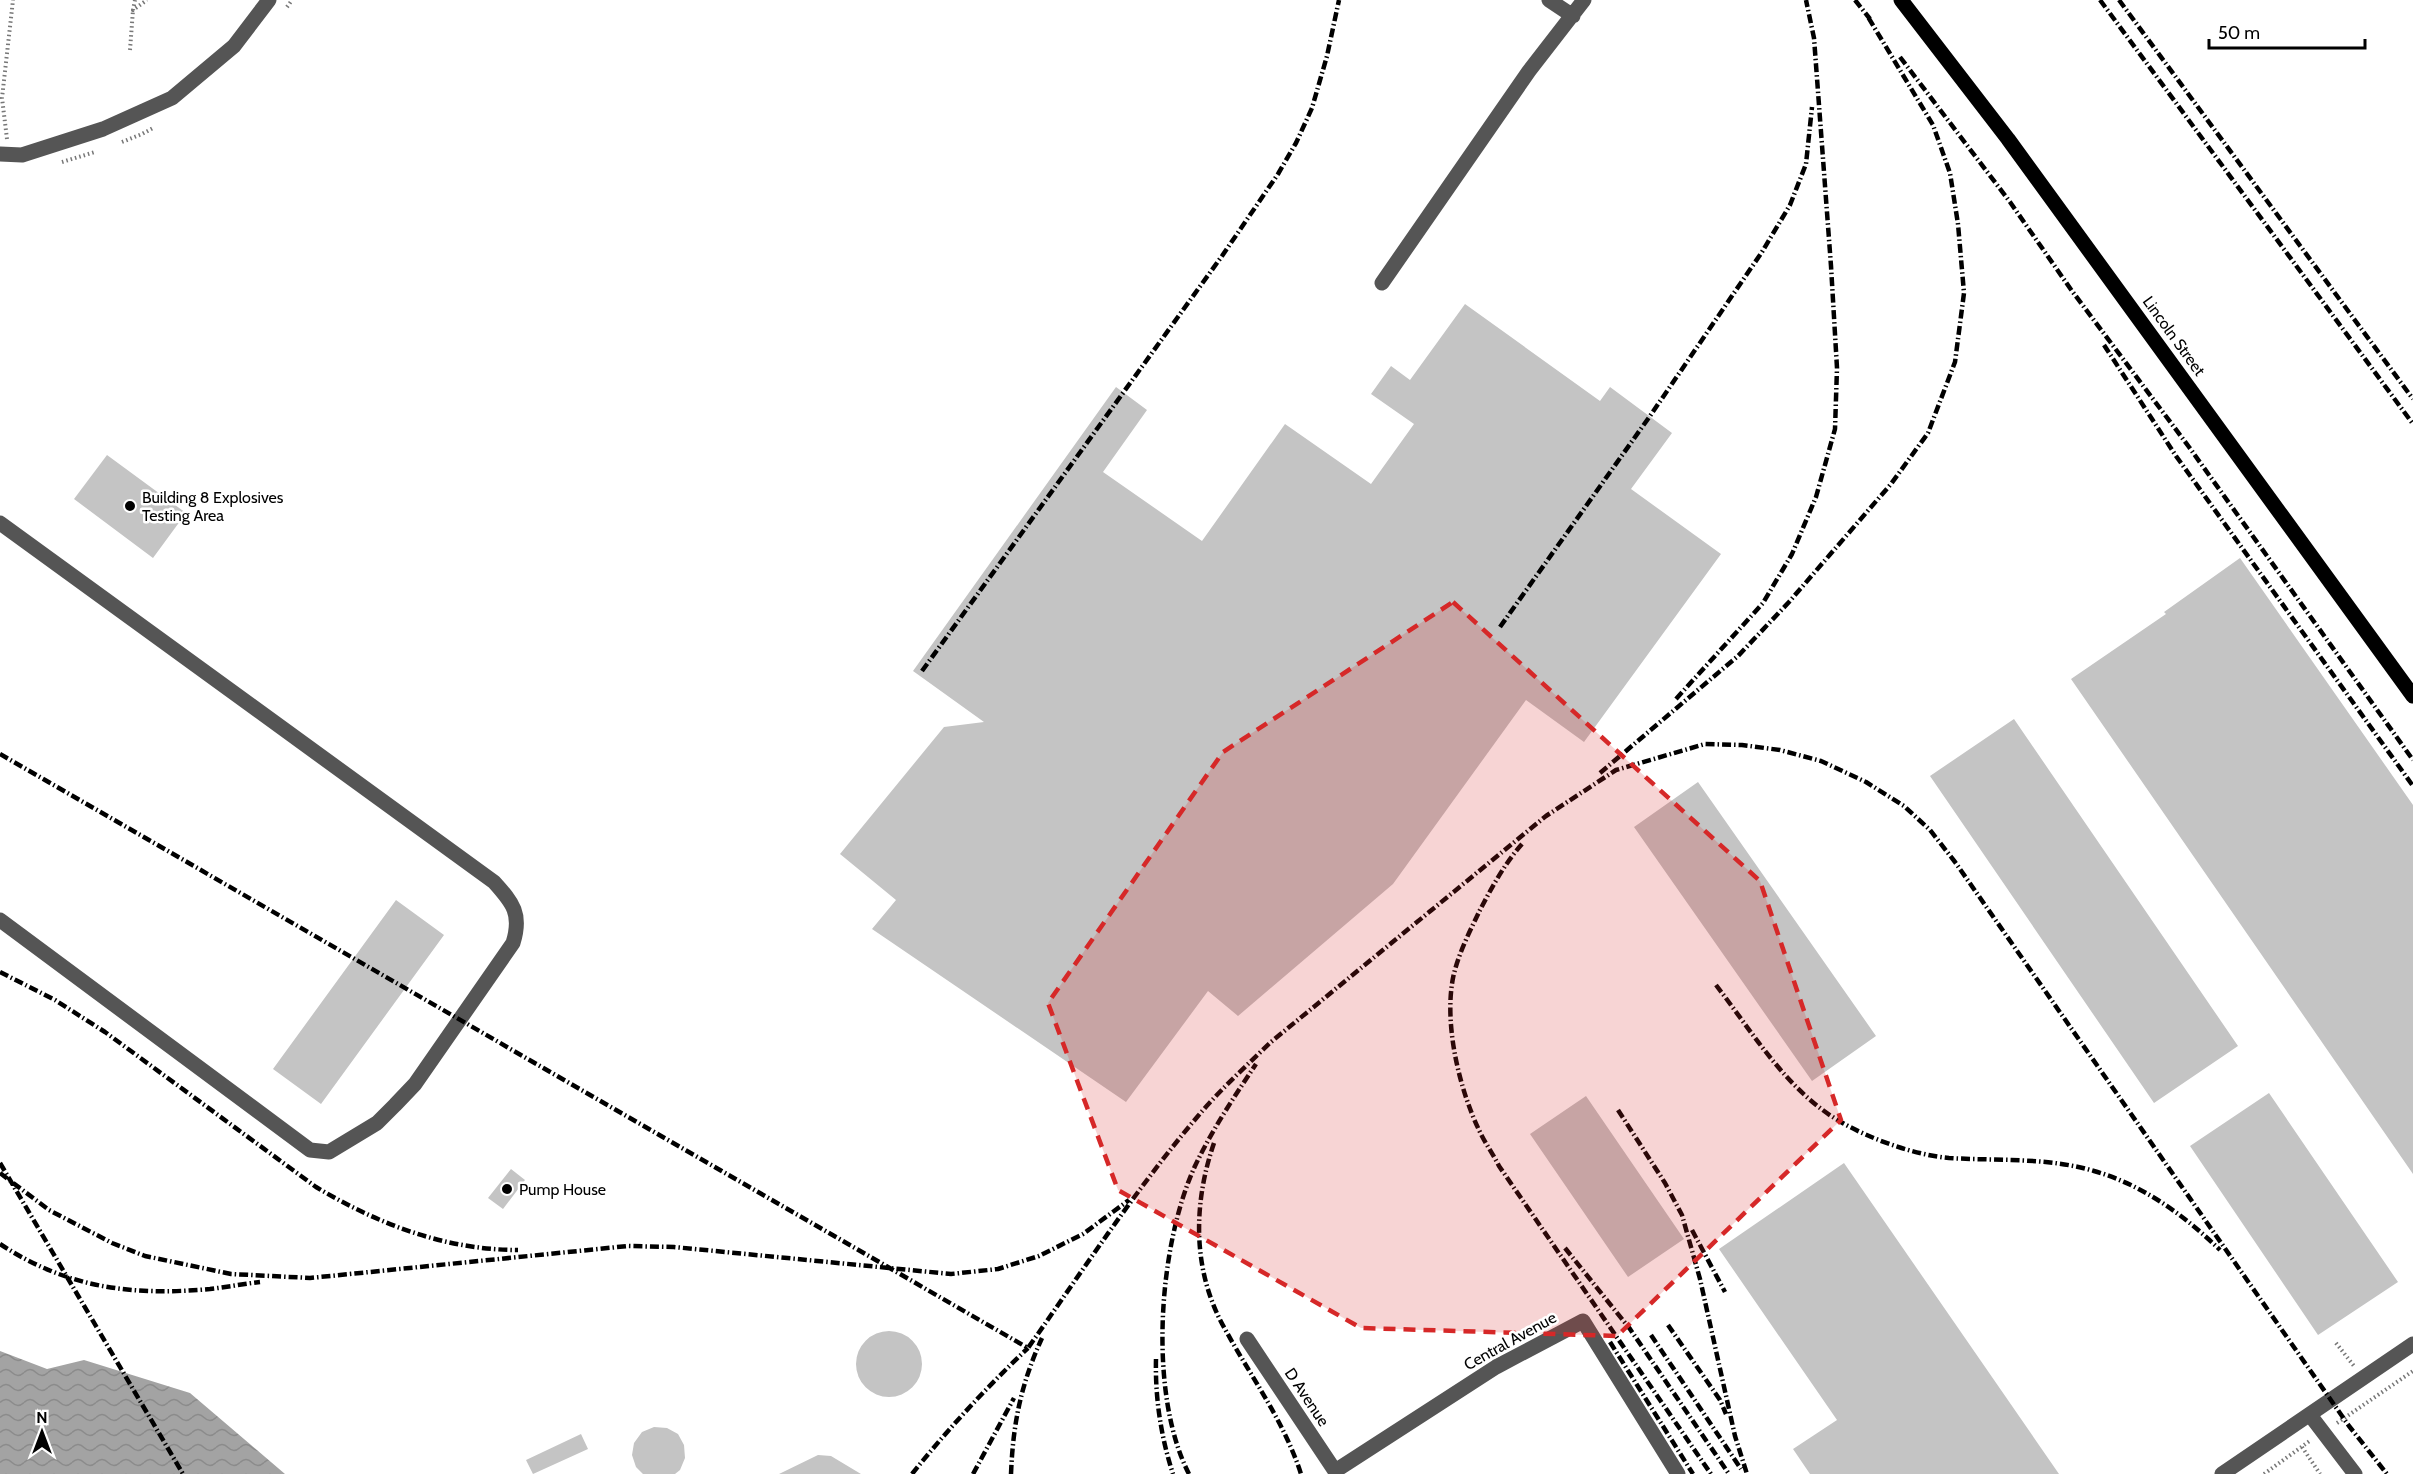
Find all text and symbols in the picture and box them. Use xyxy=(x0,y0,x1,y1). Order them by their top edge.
scale bar xyxy=(2209,12,2365,50)
text: 50 m xyxy=(2218,22,2260,44)
street label: Lincoln Street xyxy=(2139,292,2210,380)
place label: Building 8 Explosives Testing Area xyxy=(142,488,284,525)
marker: Building 8 Explosives Testing Area xyxy=(123,499,137,513)
place label: Pump House xyxy=(519,1180,606,1199)
marker: Pump House xyxy=(500,1182,514,1196)
street label: Central Avenue xyxy=(1460,1308,1560,1374)
street label: D Avenue xyxy=(1281,1364,1333,1430)
north arrow xyxy=(12,1402,72,1462)
text: N xyxy=(36,1408,48,1427)

